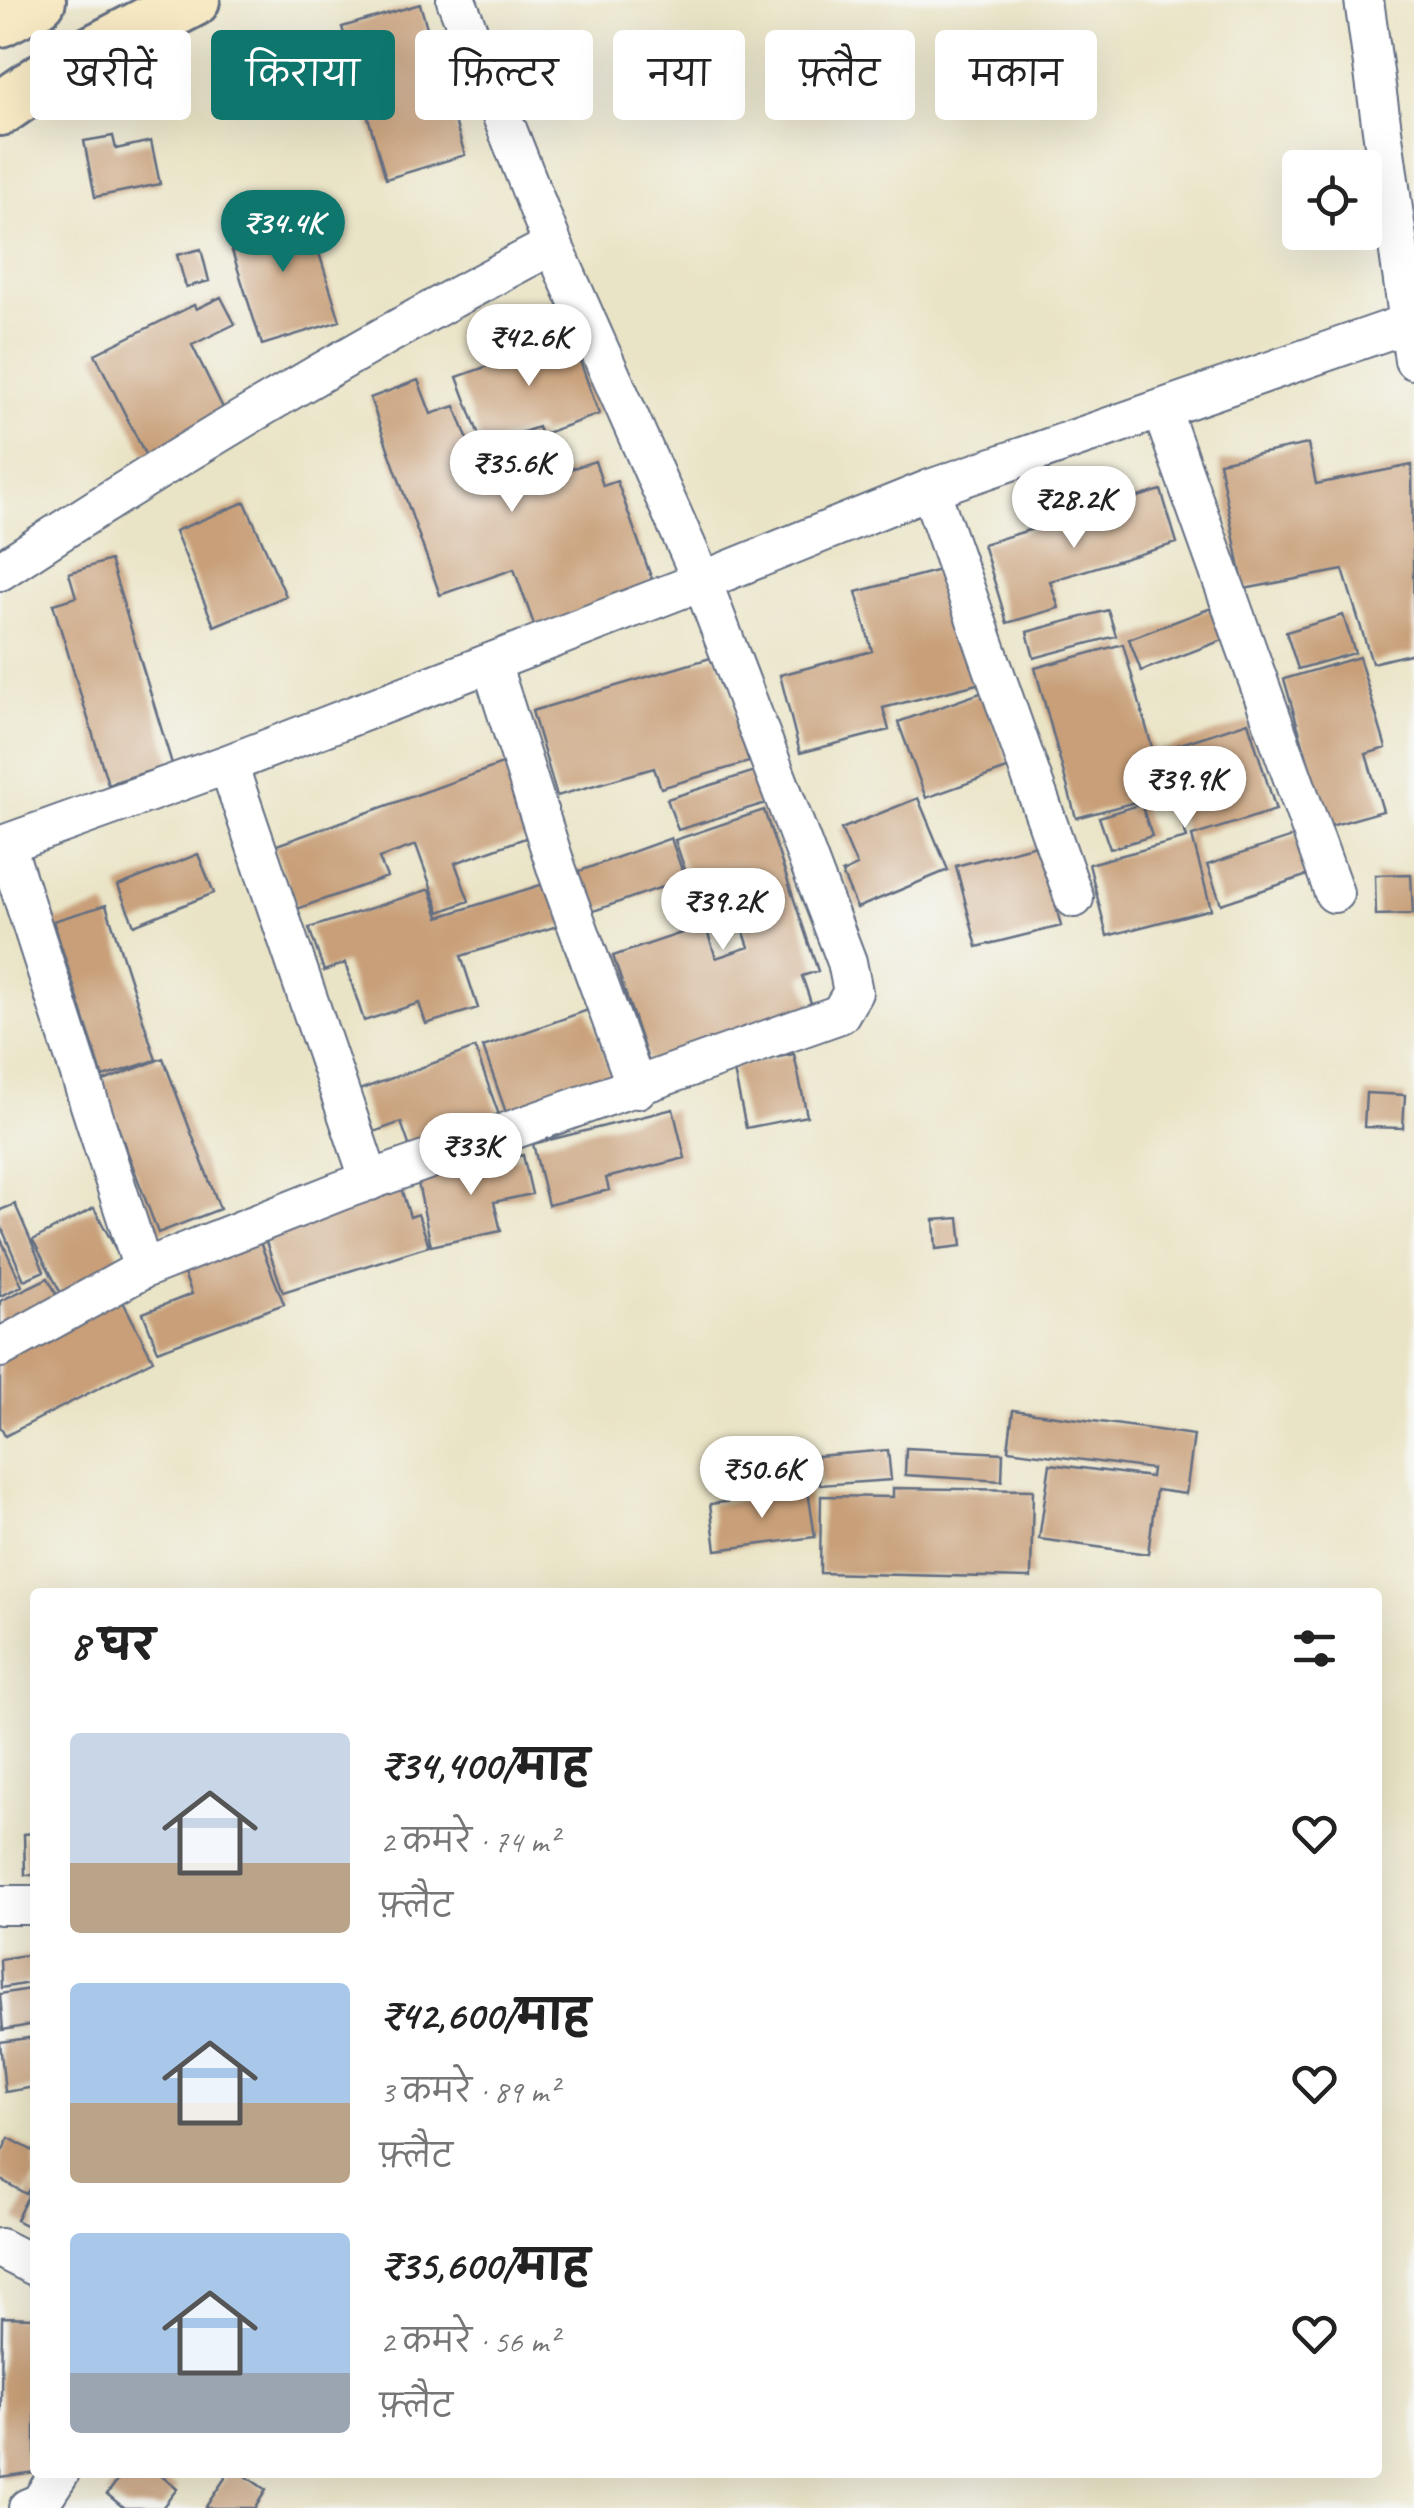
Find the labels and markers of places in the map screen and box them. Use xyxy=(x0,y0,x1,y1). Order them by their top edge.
pin: ₹34.4K xyxy=(202,190,364,275)
pin: ₹42.6K xyxy=(448,304,610,389)
pin: ₹35.6K xyxy=(431,430,593,515)
pin: ₹28.2K xyxy=(993,466,1155,551)
pin: ₹39.9K xyxy=(1104,746,1266,831)
pin: ₹39.2K xyxy=(642,868,804,953)
pin: ₹33K xyxy=(412,1113,530,1198)
pin: ₹50.6K xyxy=(681,1436,843,1521)

